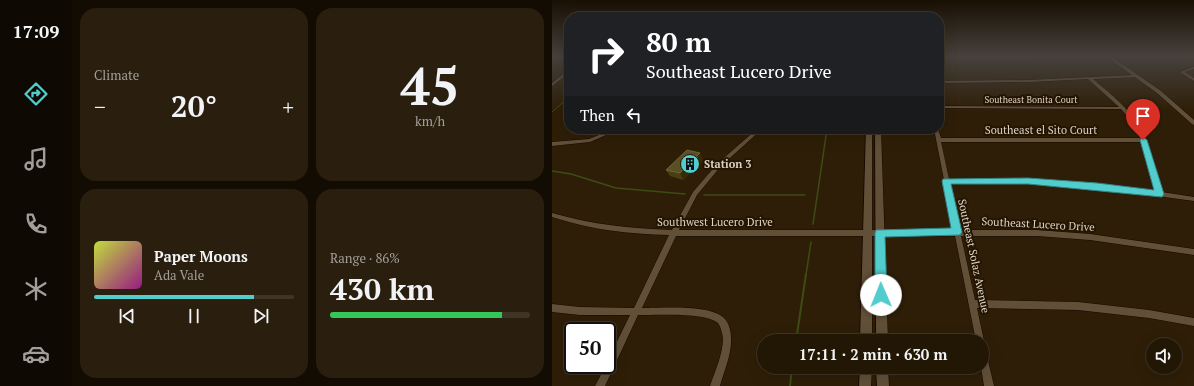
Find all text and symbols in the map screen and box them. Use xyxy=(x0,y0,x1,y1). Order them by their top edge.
text: 17:09 xyxy=(13,19,59,43)
text: 80 m xyxy=(646,23,711,60)
icon: right xyxy=(580,28,632,80)
text: 45 xyxy=(401,51,459,120)
text: Southeast Lucero Drive xyxy=(646,59,832,83)
text: Climate xyxy=(94,66,139,84)
icon: directions xyxy=(22,80,50,108)
text: 20° xyxy=(171,86,217,126)
text: − xyxy=(94,92,106,121)
text: + xyxy=(282,92,294,121)
street label: Southeast Bonita Court xyxy=(984,94,1078,106)
pin xyxy=(1126,99,1160,140)
icon: left xyxy=(623,104,645,126)
text: Then xyxy=(580,105,615,125)
icon: arrive xyxy=(1132,105,1154,127)
text: km/h xyxy=(415,112,445,130)
street label: Southeast el Sito Court xyxy=(985,123,1097,137)
icon: music xyxy=(22,145,50,173)
building icon: Station 3 xyxy=(679,153,701,175)
place label: Station 3 xyxy=(704,157,752,171)
street label: Southeast Solaz Avenue xyxy=(955,198,993,315)
icon: phone xyxy=(22,210,50,238)
street label: Southeast Lucero Drive xyxy=(981,214,1095,234)
street label: Southwest Lucero Drive xyxy=(657,215,773,229)
text: Paper Moons xyxy=(154,246,248,266)
text: Range · 86% xyxy=(330,249,400,267)
text: Ada Vale xyxy=(154,266,204,284)
text: 430 km xyxy=(330,269,434,309)
position arrow xyxy=(860,274,902,316)
icon: climate xyxy=(22,275,50,303)
icon: previous xyxy=(116,305,138,327)
icon: pause xyxy=(183,305,205,327)
icon: next xyxy=(250,305,272,327)
speed limit sign: 50 xyxy=(564,322,616,374)
map controls xyxy=(1146,338,1182,374)
button: sound xyxy=(1146,338,1182,374)
icon: car xyxy=(22,340,50,368)
text: 17:11 · 2 min · 630 m xyxy=(799,344,947,364)

